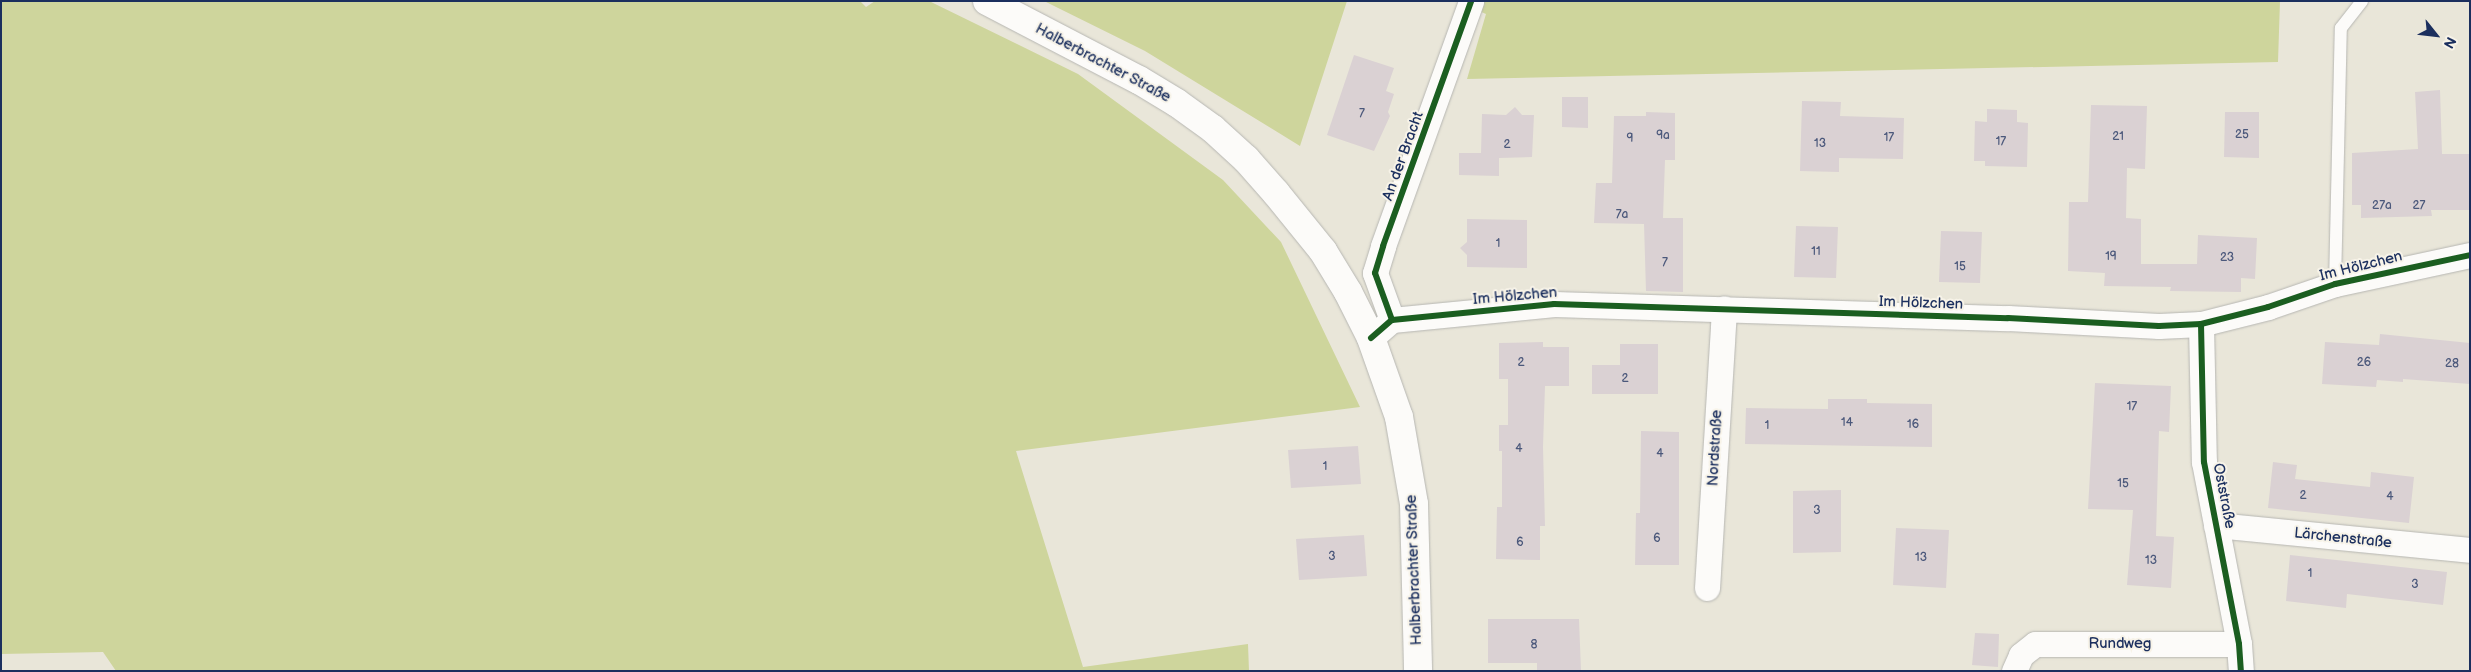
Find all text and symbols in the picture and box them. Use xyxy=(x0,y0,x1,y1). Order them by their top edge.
north arrow xyxy=(2411,10,2461,60)
street label: Halberbrachter Straße xyxy=(1032,20,1174,106)
text: N xyxy=(2440,34,2460,51)
house number: 7 xyxy=(1359,107,1365,121)
street label: An der Bracht xyxy=(1379,109,1427,203)
house number: 25 xyxy=(2235,128,2249,142)
house number: 9a xyxy=(1656,129,1670,143)
house number: 21 xyxy=(2112,130,2124,144)
house number: 17 xyxy=(1884,131,1894,145)
house number: 9 xyxy=(1627,132,1633,146)
house number: 17 xyxy=(1996,135,2006,149)
house number: 13 xyxy=(1814,137,1826,151)
house number: 2 xyxy=(1503,138,1511,152)
house number: 27a xyxy=(2372,199,2392,213)
house number: 27 xyxy=(2413,199,2425,213)
house number: 7a xyxy=(1616,208,1628,222)
house number: 1 xyxy=(1496,237,1500,251)
house number: 11 xyxy=(1811,245,1821,259)
street label: Im Hölzchen xyxy=(2318,247,2404,285)
house number: 19 xyxy=(2105,250,2117,264)
house number: 23 xyxy=(2220,251,2234,265)
house number: 7 xyxy=(1662,256,1668,270)
house number: 15 xyxy=(1954,260,1966,274)
street label: Im Hölzchen xyxy=(1472,283,1558,309)
street label: Im Hölzchen xyxy=(1878,293,1964,313)
house number: 2 xyxy=(1517,356,1525,370)
house number: 26 xyxy=(2357,356,2371,370)
house number: 28 xyxy=(2445,357,2459,371)
house number: 2 xyxy=(1621,372,1629,386)
house number: 17 xyxy=(2127,400,2137,414)
street label: Nordstraße xyxy=(1704,409,1726,487)
house number: 14 xyxy=(1841,416,1853,430)
house number: 16 xyxy=(1907,418,1919,432)
house number: 1 xyxy=(1765,419,1769,433)
house number: 4 xyxy=(1515,442,1523,456)
house number: 4 xyxy=(1656,447,1664,461)
house number: 1 xyxy=(1323,460,1327,474)
street label: Oststraße xyxy=(2209,462,2239,530)
house number: 15 xyxy=(2117,477,2129,491)
house number: 2 xyxy=(2299,489,2307,503)
house number: 4 xyxy=(2386,490,2394,504)
street label: Halberbrachter Straße xyxy=(1402,494,1426,646)
house number: 3 xyxy=(1813,504,1821,518)
street label: Lärchenstraße xyxy=(2293,524,2393,552)
house number: 6 xyxy=(1653,532,1661,546)
house number: 6 xyxy=(1516,536,1524,550)
house number: 3 xyxy=(1328,550,1336,564)
house number: 13 xyxy=(1915,551,1927,565)
house number: 13 xyxy=(2145,554,2157,568)
house number: 1 xyxy=(2308,567,2312,581)
house number: 3 xyxy=(2411,578,2419,592)
street label: Rundweg xyxy=(2089,635,2151,653)
house number: 8 xyxy=(1531,638,1537,652)

